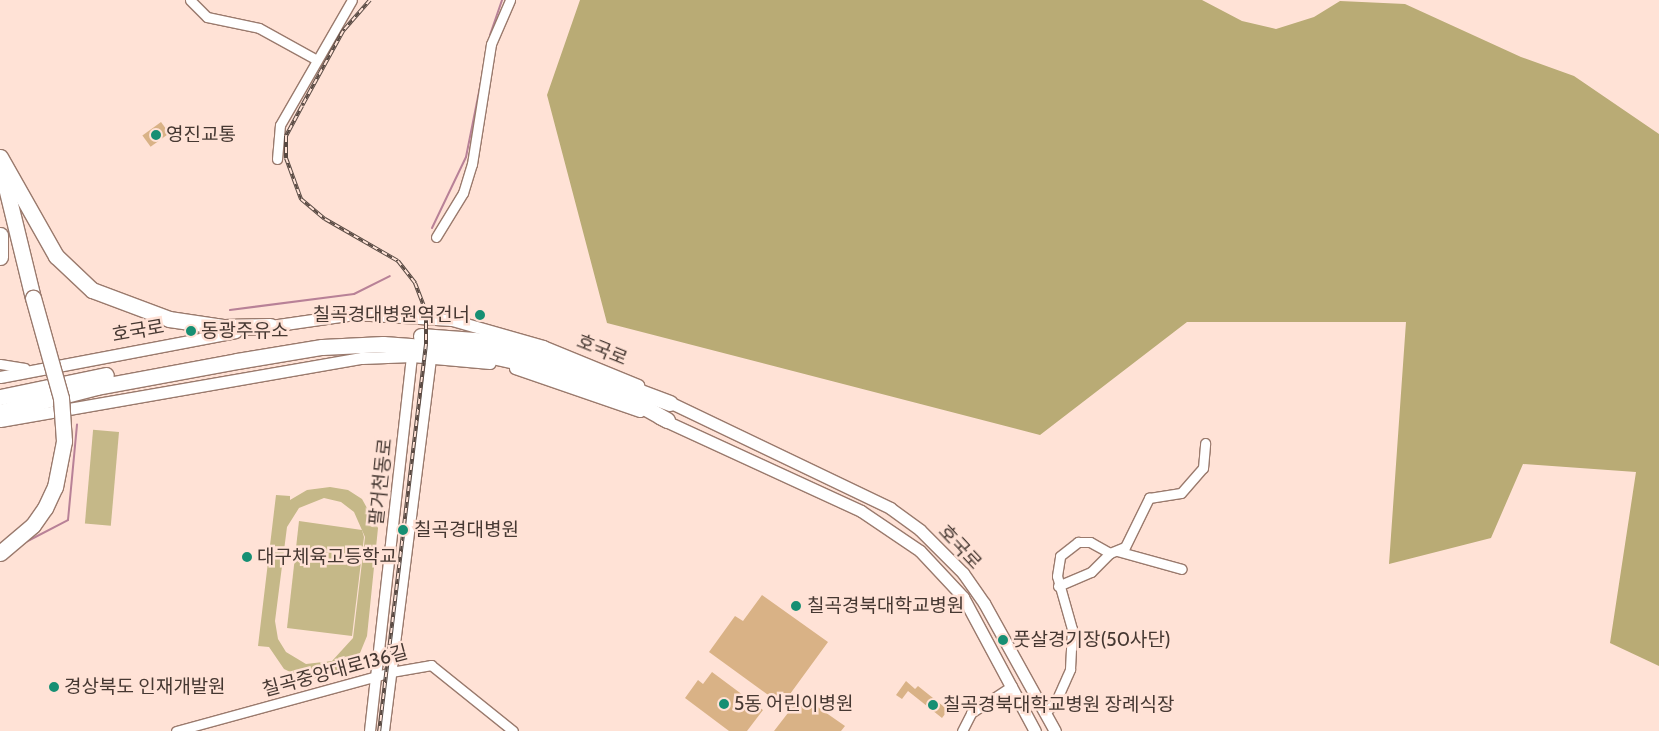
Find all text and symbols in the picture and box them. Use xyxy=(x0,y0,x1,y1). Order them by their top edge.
place label: 영진교통 xyxy=(166,124,236,146)
marker: 영진교통 xyxy=(150,129,162,141)
place label: 칠곡경대병원역건너 xyxy=(313,304,470,326)
marker: 칠곡경대병원역건너 xyxy=(474,309,486,321)
street label: 호국로 xyxy=(110,315,166,347)
place label: 동광주유소 xyxy=(201,320,288,342)
marker: 동광주유소 xyxy=(185,325,197,337)
street label: 호국로 xyxy=(573,330,631,370)
street label: 팔거천동로 xyxy=(365,437,397,527)
place label: 칠곡경대병원 xyxy=(414,519,519,541)
street label: 호국로 xyxy=(934,520,986,574)
marker: 칠곡경대병원 xyxy=(396,523,410,537)
place label: 대구체육고등학교 xyxy=(257,546,397,568)
marker: 대구체육고등학교 xyxy=(241,551,253,563)
place label: 칠곡경북대학교병원 xyxy=(807,595,964,617)
marker: 칠곡경북대학교병원 xyxy=(789,599,803,613)
place label: 풋살경기장(50사단) xyxy=(1013,629,1171,651)
marker: 풋살경기장(50사단) xyxy=(997,634,1009,646)
street label: 칠곡중앙대로136길 xyxy=(260,641,410,701)
place label: 경상북도 인재개발원 xyxy=(64,676,226,698)
marker: 경상북도 인재개발원 xyxy=(48,681,60,693)
place label: 5동 어린이병원 xyxy=(734,693,853,715)
place label: 칠곡경북대학교병원 장례식장 xyxy=(943,694,1175,716)
marker: 5동 어린이병원 xyxy=(718,698,730,710)
marker: 칠곡경북대학교병원 장례식장 xyxy=(927,699,939,711)

